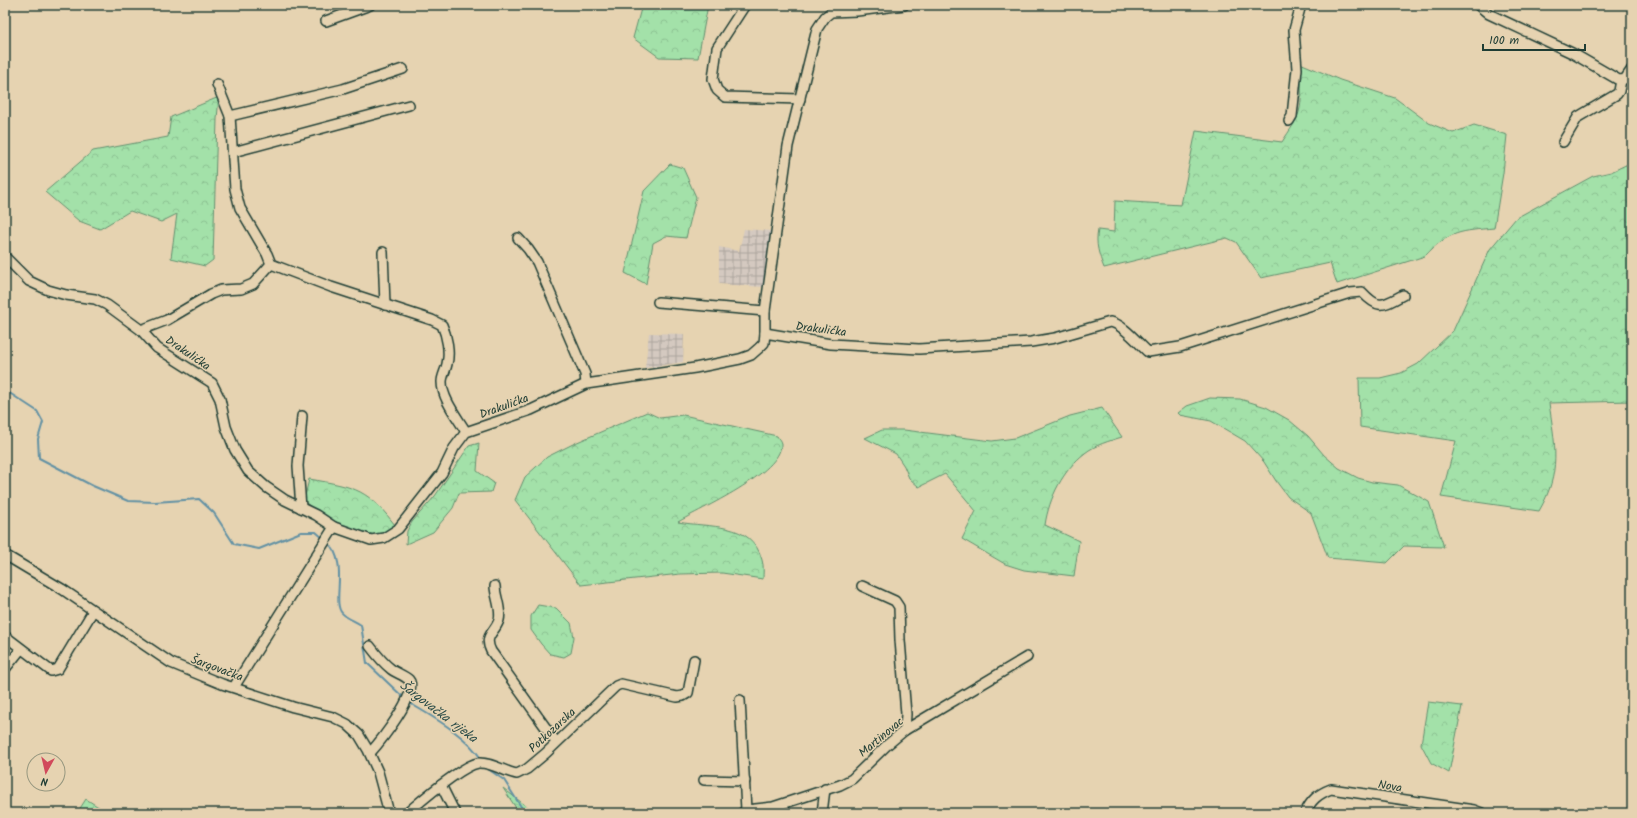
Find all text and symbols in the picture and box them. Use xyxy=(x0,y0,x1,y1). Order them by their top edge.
scale bar xyxy=(1483,26,1585,52)
text: 100 m xyxy=(1489,31,1520,50)
street label: Drakulićka xyxy=(794,317,848,342)
street label: Drakulićka xyxy=(161,331,215,376)
street label: Drakulićka xyxy=(477,389,532,424)
street label: Šargovačka xyxy=(188,650,246,687)
water label: Šargovačka rijeka xyxy=(395,676,482,749)
street label: Potkozarska xyxy=(524,703,581,757)
street label: Martinovac xyxy=(854,713,908,762)
north arrow xyxy=(26,752,66,792)
text: N xyxy=(40,772,49,790)
street label: Nova xyxy=(1376,775,1404,798)

